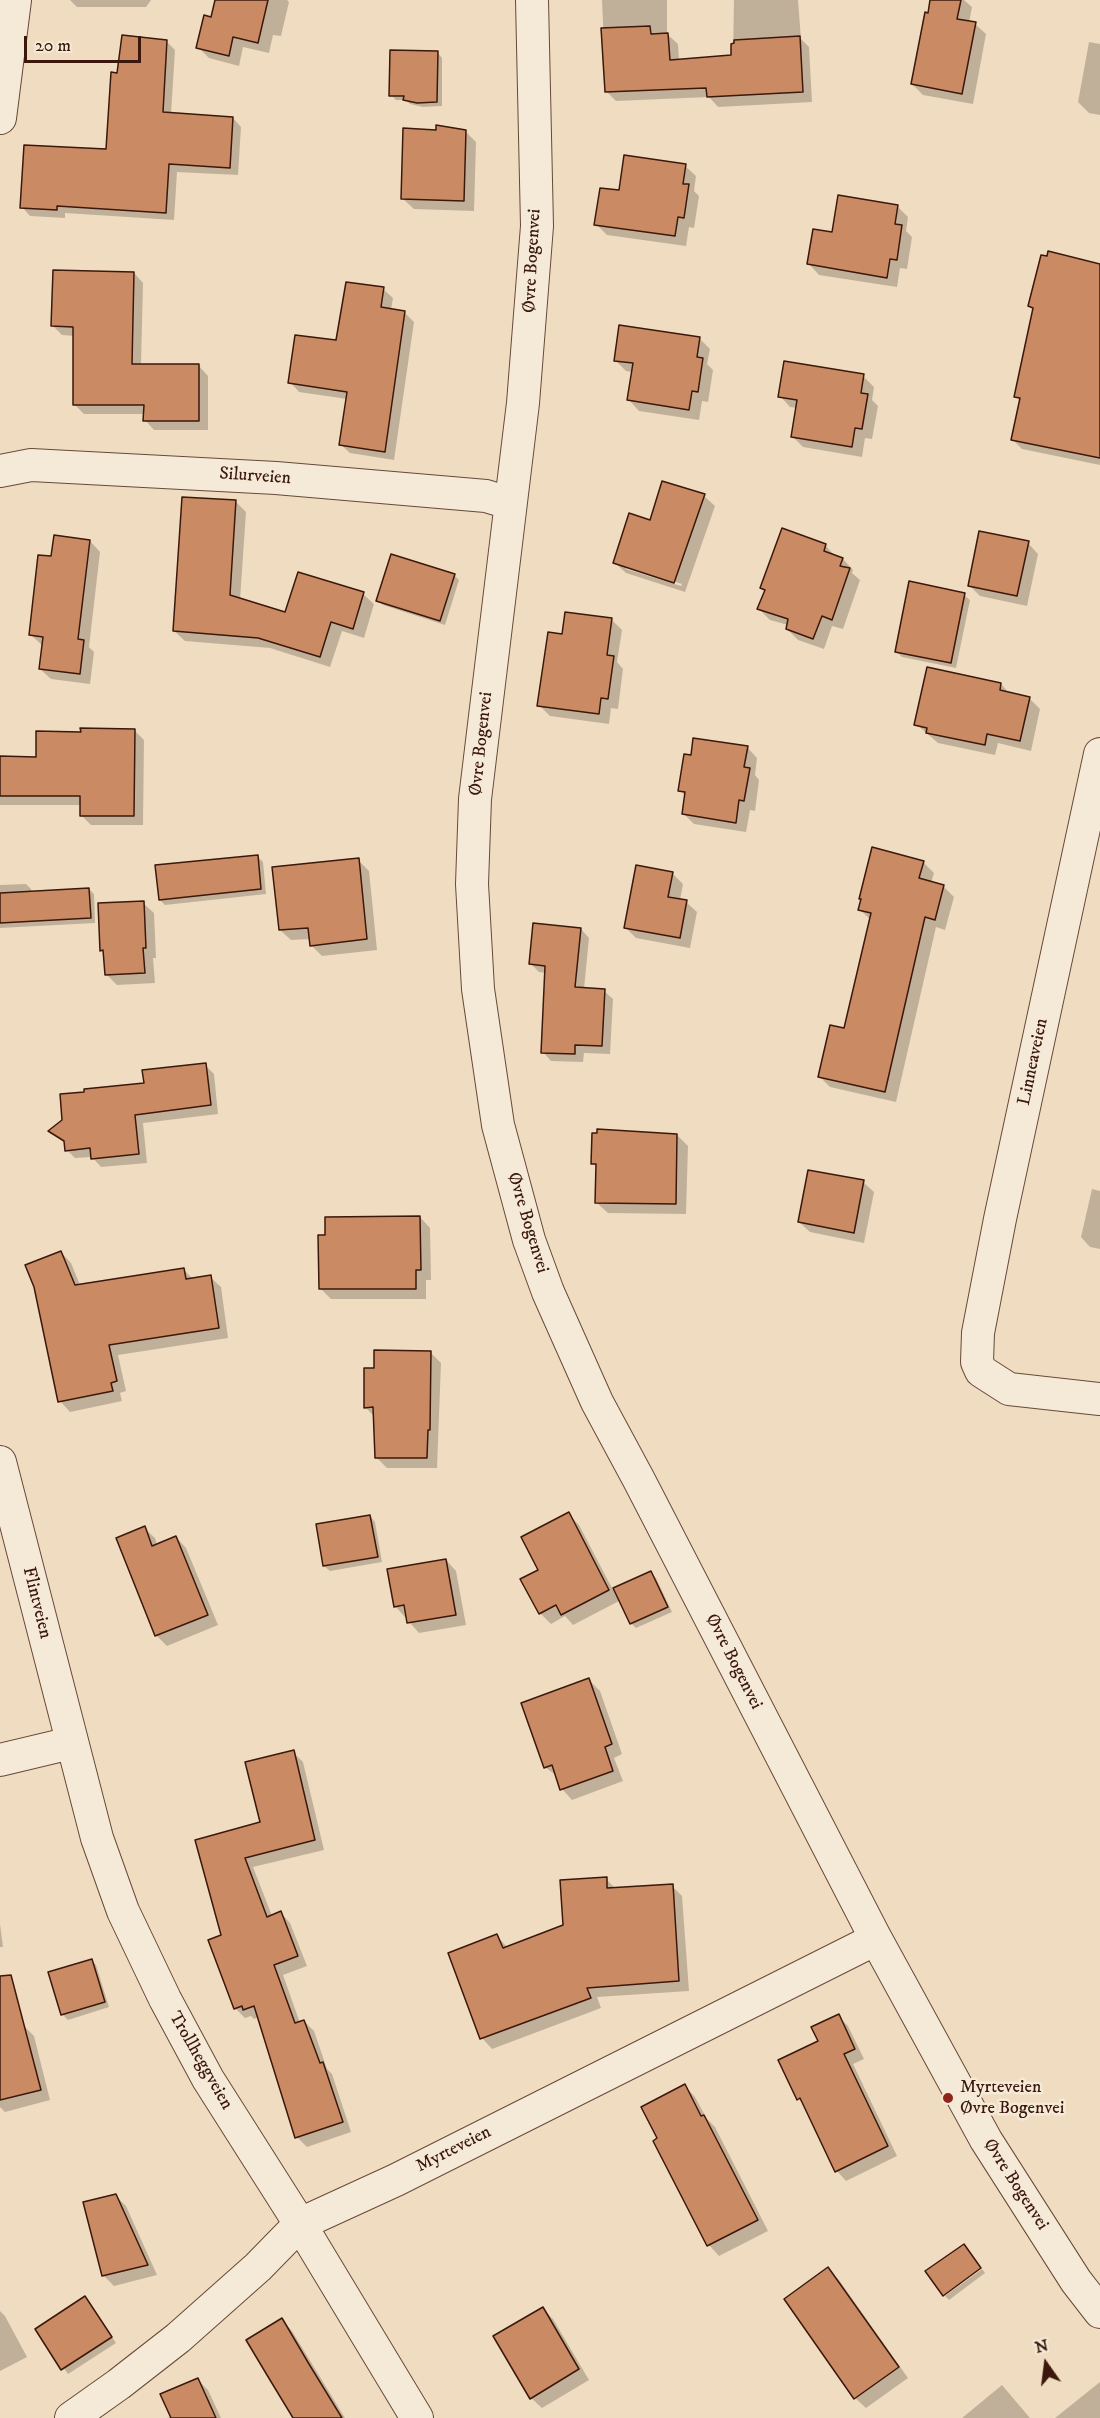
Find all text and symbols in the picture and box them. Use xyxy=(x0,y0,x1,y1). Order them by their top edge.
scale bar xyxy=(27,24,144,62)
text: 20 m xyxy=(35,35,71,57)
street label: Øvre Bogenvei xyxy=(519,208,547,314)
street label: Silurveien xyxy=(218,464,292,490)
street label: Øvre Bogenvei xyxy=(466,691,498,797)
street label: Linneaveien xyxy=(1014,1017,1054,1107)
street label: Øvre Bogenvei xyxy=(501,1170,553,1276)
street label: Flintveien xyxy=(17,1565,55,1641)
street label: Øvre Bogenvei xyxy=(700,1611,766,1713)
street label: Trollheggveien xyxy=(163,2008,237,2114)
place label: Myrteveien Øvre Bogenvei xyxy=(960,2077,1064,2120)
marker: Myrteveien Øvre Bogenvei xyxy=(941,2091,955,2105)
street label: Myrteveien xyxy=(413,2122,495,2178)
street label: Øvre Bogenvei xyxy=(978,2135,1052,2235)
north arrow xyxy=(1016,2334,1076,2394)
text: N xyxy=(1033,2335,1050,2358)

